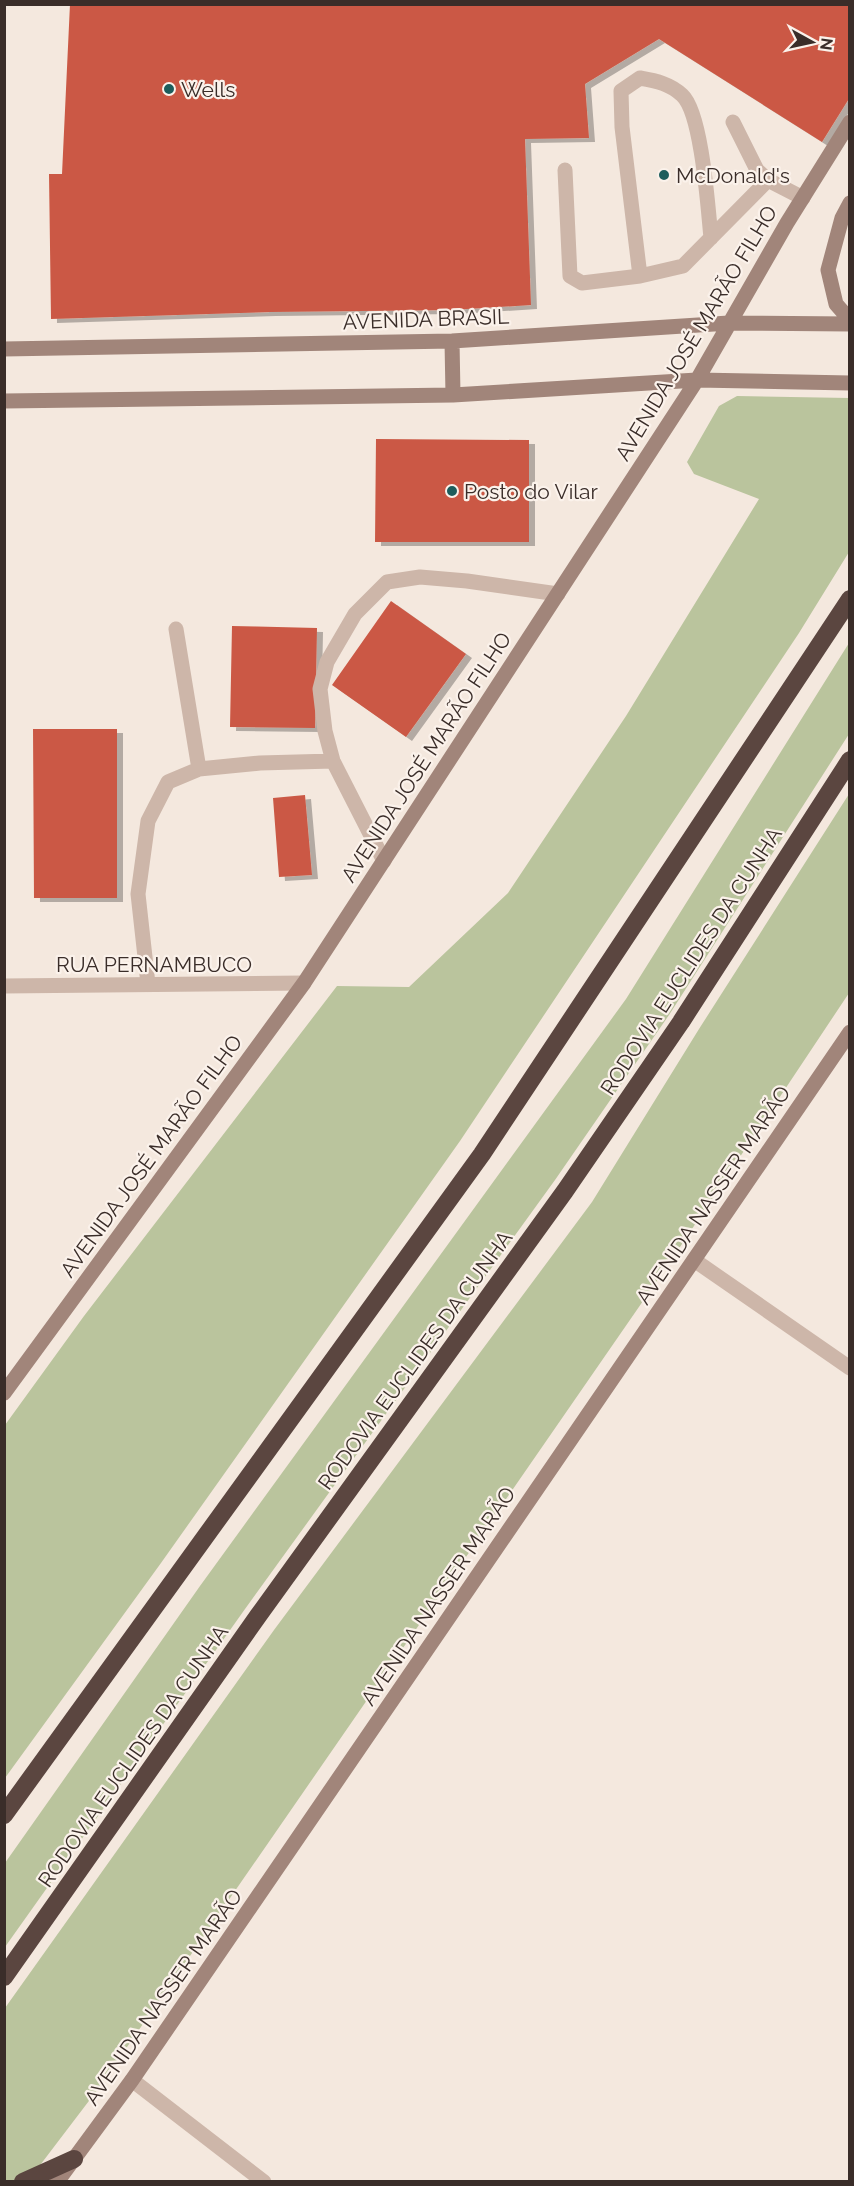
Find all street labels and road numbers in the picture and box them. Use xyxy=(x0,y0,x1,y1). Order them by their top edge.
street label: AVENIDA JOSÉ MARÃO FILHO xyxy=(610,201,782,465)
street label: AVENIDA BRASIL xyxy=(342,304,510,334)
street label: AVENIDA JOSÉ MARÃO FILHO xyxy=(336,627,516,887)
street label: RODOVIA EUCLIDES DA CUNHA xyxy=(595,823,787,1099)
street label: RUA PERNAMBUCO xyxy=(56,952,252,977)
street label: AVENIDA JOSÉ MARÃO FILHO xyxy=(55,1030,247,1282)
street label: AVENIDA NASSER MARÃO xyxy=(630,1081,796,1309)
street label: RODOVIA EUCLIDES DA CUNHA xyxy=(313,1226,517,1494)
street label: AVENIDA NASSER MARÃO xyxy=(355,1482,521,1710)
street label: RODOVIA EUCLIDES DA CUNHA xyxy=(33,1620,233,1892)
street label: AVENIDA NASSER MARÃO xyxy=(79,1884,247,2110)

